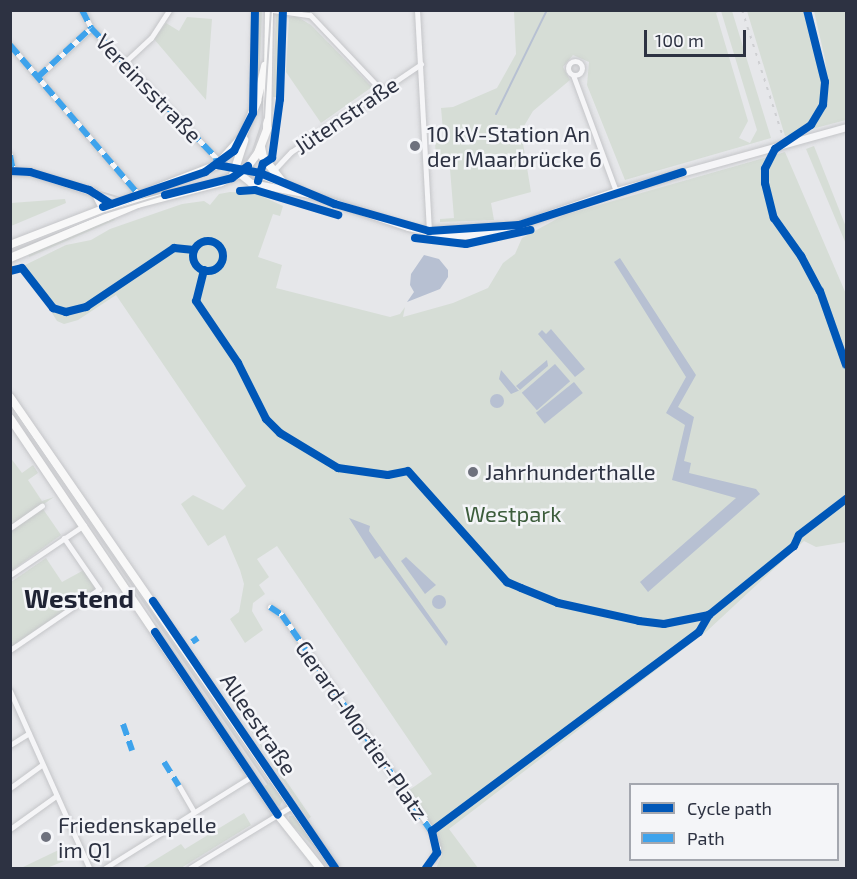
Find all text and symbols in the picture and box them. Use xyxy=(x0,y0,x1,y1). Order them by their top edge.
scale bar xyxy=(647,18,749,56)
street label: Vereinsstraße xyxy=(90,28,208,148)
text: 100 m xyxy=(655,29,704,51)
street label: Jütenstraße xyxy=(289,70,403,160)
place label: 10 kV-Station An der Maarbrücke 6 xyxy=(427,120,602,172)
marker: 10 kV-Station An der Maarbrücke 6 xyxy=(408,139,422,153)
place label: Jahrhunderthalle xyxy=(485,459,656,485)
marker: Jahrhunderthalle xyxy=(466,465,480,479)
park label: Westpark xyxy=(465,501,561,527)
district label: Westend xyxy=(24,582,134,614)
street label: Gerard-Mortier-Platz xyxy=(290,635,434,825)
street label: Alleestraße xyxy=(215,668,303,780)
legend xyxy=(629,783,839,861)
text: Cycle path xyxy=(687,797,772,819)
place label: Friedenskapelle im Q1 xyxy=(58,811,217,862)
text: Path xyxy=(687,827,725,849)
marker: Friedenskapelle im Q1 xyxy=(39,830,53,844)

